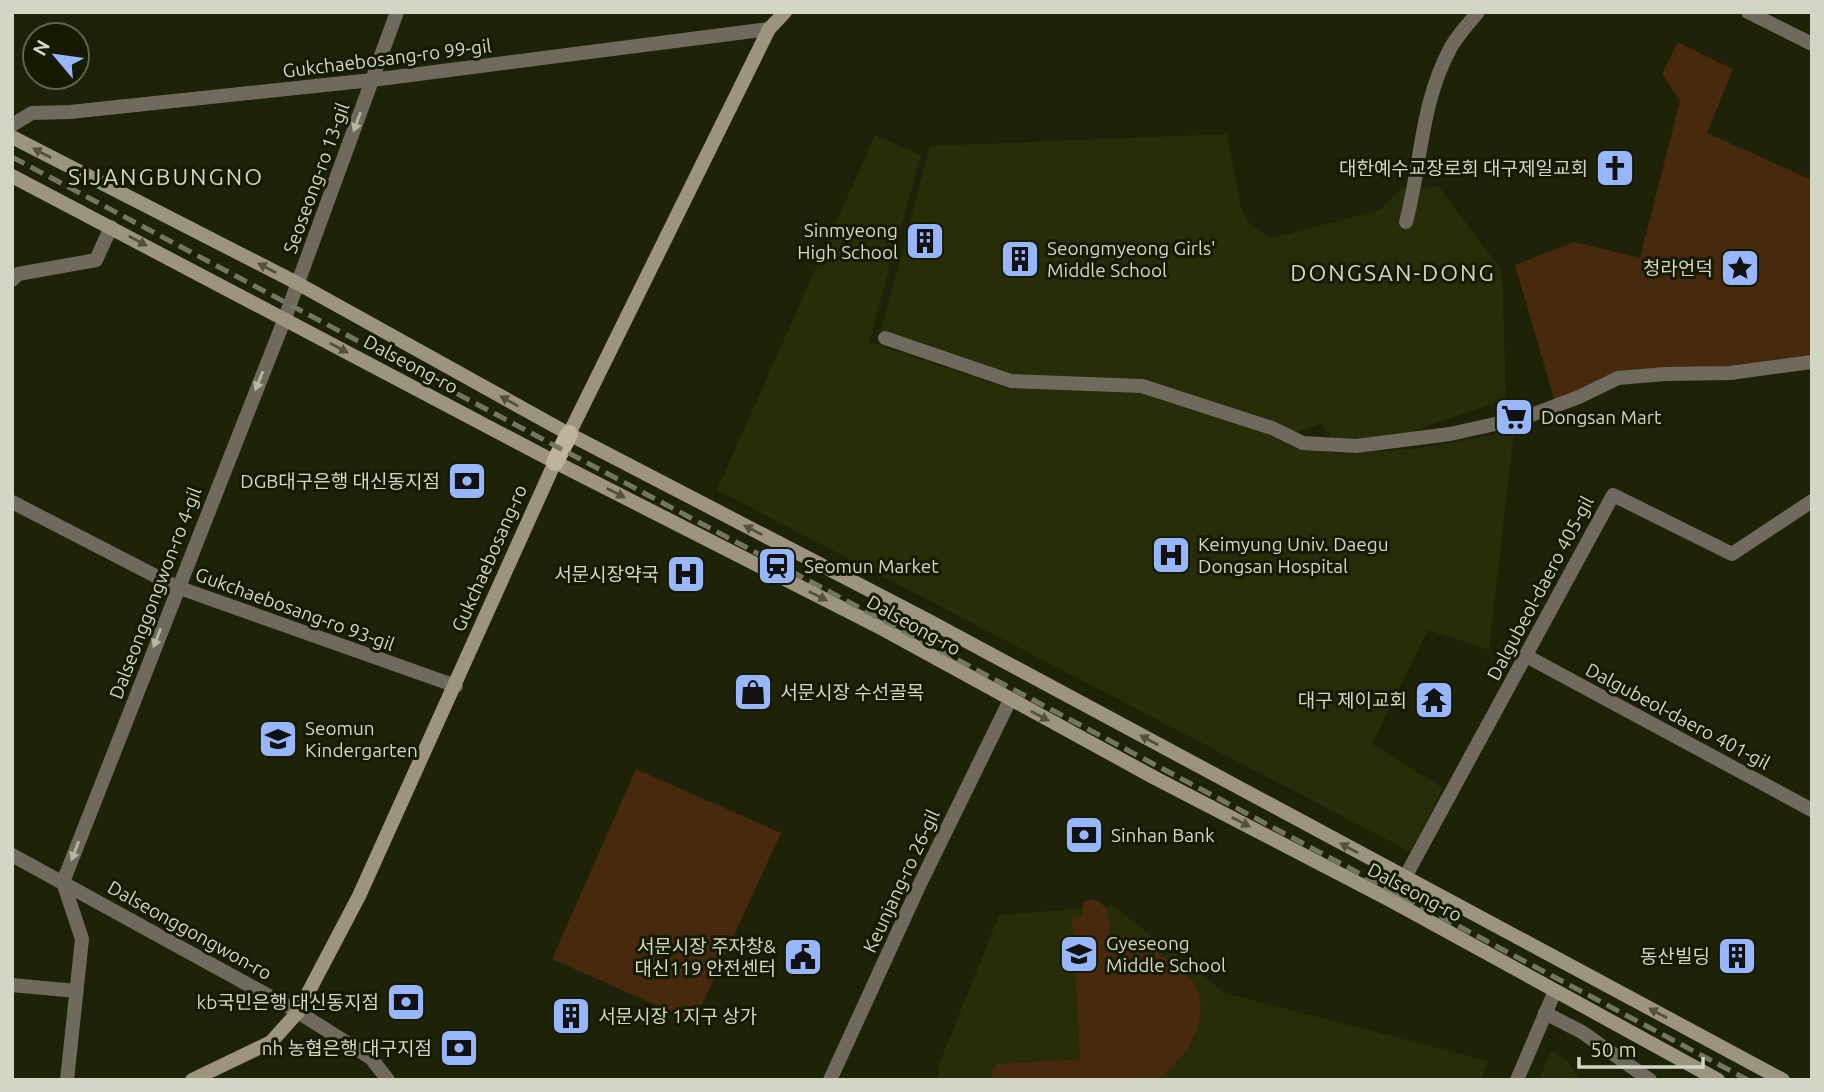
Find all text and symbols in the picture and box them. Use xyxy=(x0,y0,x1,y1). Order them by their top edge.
north arrow xyxy=(21,21,91,91)
street label: Gukchaebosang-ro 99-gil xyxy=(281,34,493,82)
text: N xyxy=(28,36,54,59)
street label: Seoseong-ro 13-gil xyxy=(279,100,353,256)
one-way arrow xyxy=(351,112,362,133)
one-way arrow xyxy=(32,147,52,158)
church icon: 대한예수교장로회 대구제일교회 xyxy=(1594,147,1636,189)
place label: 대한예수교장로회 대구제일교회 xyxy=(1339,157,1588,179)
district label: SIJANGBUNGNO xyxy=(68,164,264,189)
place label: Sinmyeong High School xyxy=(797,219,898,263)
building icon: Sinmyeong High School xyxy=(904,220,946,262)
one-way arrow xyxy=(129,235,149,247)
place label: Seongmyeong Girls' Middle School xyxy=(1047,237,1216,281)
building icon: Seongmyeong Girls' Middle School xyxy=(999,238,1041,280)
place icon: 청라언덕 xyxy=(1719,247,1761,289)
place label: 청라언덕 xyxy=(1643,257,1713,279)
district label: DONGSAN-DONG xyxy=(1290,260,1496,285)
one-way arrow xyxy=(256,262,276,274)
street label: Dalseong-ro xyxy=(360,330,462,398)
one-way arrow xyxy=(330,341,350,353)
one-way arrow xyxy=(254,371,265,392)
one-way arrow xyxy=(499,395,519,407)
supermarket icon: Dongsan Mart xyxy=(1493,396,1535,438)
place label: Dongsan Mart xyxy=(1541,406,1662,428)
bank icon: DGB대구은행 대신동지점 xyxy=(446,460,488,502)
place label: DGB대구은행 대신동지점 xyxy=(240,470,440,492)
street label: Gukchaebosang-ro xyxy=(447,481,531,635)
street label: Dalseonggongwon-ro 4-gil xyxy=(104,484,206,702)
one-way arrow xyxy=(606,486,626,498)
street label: Dalgubeol-daero 405-gil xyxy=(1482,492,1598,684)
one-way arrow xyxy=(743,524,763,535)
place label: Keimyung Univ. Daegu Dongsan Hospital xyxy=(1198,533,1389,577)
hospital icon: Keimyung Univ. Daegu Dongsan Hospital xyxy=(1150,534,1192,576)
station icon: Seomun Market xyxy=(756,545,798,587)
hospital icon: 서문시장약국 xyxy=(665,553,707,595)
place label: Seomun Market xyxy=(804,555,939,577)
street label: Gukchaebosang-ro 93-gil xyxy=(192,563,398,655)
place label: 서문시장약국 xyxy=(554,563,659,585)
one-way arrow xyxy=(808,590,828,602)
street label: Dalseong-ro xyxy=(863,590,965,660)
one-way arrow xyxy=(152,628,163,649)
street label: Dalgubeol-daero 401-gil xyxy=(1582,658,1774,774)
shop icon: 서문시장 수선골목 xyxy=(732,671,774,713)
temple icon: 대구 제이교회 xyxy=(1413,679,1455,721)
place label: 서문시장 수선골목 xyxy=(780,681,924,703)
place label: 대구 제이교회 xyxy=(1298,689,1407,711)
one-way arrow xyxy=(1030,710,1050,722)
place label: Seomun Kindergarten xyxy=(305,717,418,761)
school or university icon: Seomun Kindergarten xyxy=(257,718,299,760)
one-way arrow xyxy=(1139,734,1159,746)
street label: Keunjang-ro 26-gil xyxy=(858,806,944,956)
bank icon: Sinhan Bank xyxy=(1063,814,1105,856)
one-way arrow xyxy=(1231,817,1251,828)
place label: Sinhan Bank xyxy=(1111,824,1215,846)
one-way arrow xyxy=(70,840,81,861)
one-way arrow xyxy=(1340,842,1359,854)
street label: Dalseong-ro xyxy=(1364,858,1466,926)
street label: Dalseonggongwon-ro xyxy=(104,876,276,984)
place label: Gyeseong Middle School xyxy=(1106,932,1226,976)
school or university icon: Gyeseong Middle School xyxy=(1058,933,1100,975)
place label: 서문시장 주자창& 대신119 안전센터 xyxy=(635,935,777,979)
building icon: 동산빌딩 xyxy=(1716,935,1758,977)
public building icon: 서문시장 주자창& 대신119 안전센터 xyxy=(782,936,824,978)
place label: 동산빌딩 xyxy=(1640,945,1710,967)
bank icon: kb국민은행 대신동지점 xyxy=(385,981,427,1023)
place label: kb국민은행 대신동지점 xyxy=(197,991,379,1013)
building icon: 서문시장 1지구 상가 xyxy=(550,995,592,1037)
place label: 서문시장 1지구 상가 xyxy=(598,1005,757,1027)
one-way arrow xyxy=(1648,1007,1668,1019)
scale bar xyxy=(1579,1026,1703,1070)
bank icon: nh 농협은행 대구지점 xyxy=(438,1027,480,1069)
place label: nh 농협은행 대구지점 xyxy=(262,1037,432,1059)
text: 50 m xyxy=(1590,1037,1637,1061)

